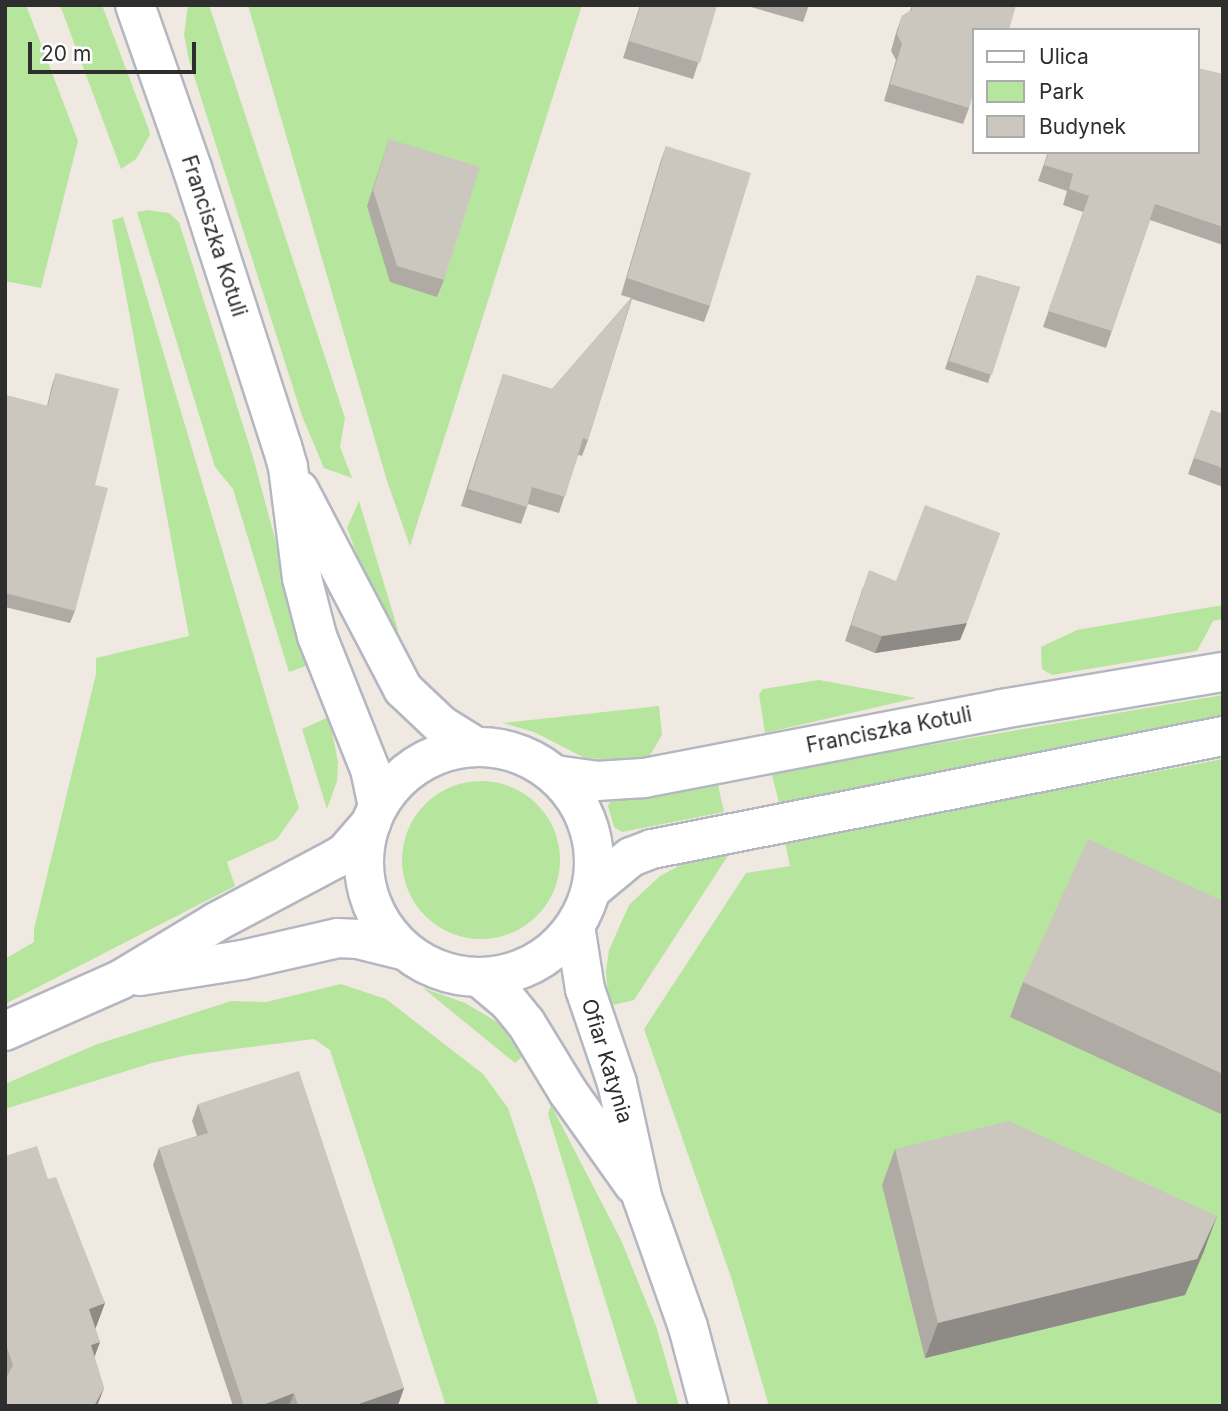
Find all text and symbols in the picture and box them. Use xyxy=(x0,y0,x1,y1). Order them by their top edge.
scale bar xyxy=(32,28,200,72)
legend xyxy=(972,28,1200,154)
text: 20 m xyxy=(41,41,91,66)
text: Ulica xyxy=(1039,44,1089,69)
text: Park xyxy=(1039,79,1084,104)
text: Budynek xyxy=(1039,114,1126,139)
street label: Franciszka Kotuli xyxy=(176,152,252,320)
street label: Franciszka Kotuli xyxy=(804,702,974,758)
street label: Ofiar Katynia xyxy=(576,996,638,1126)

